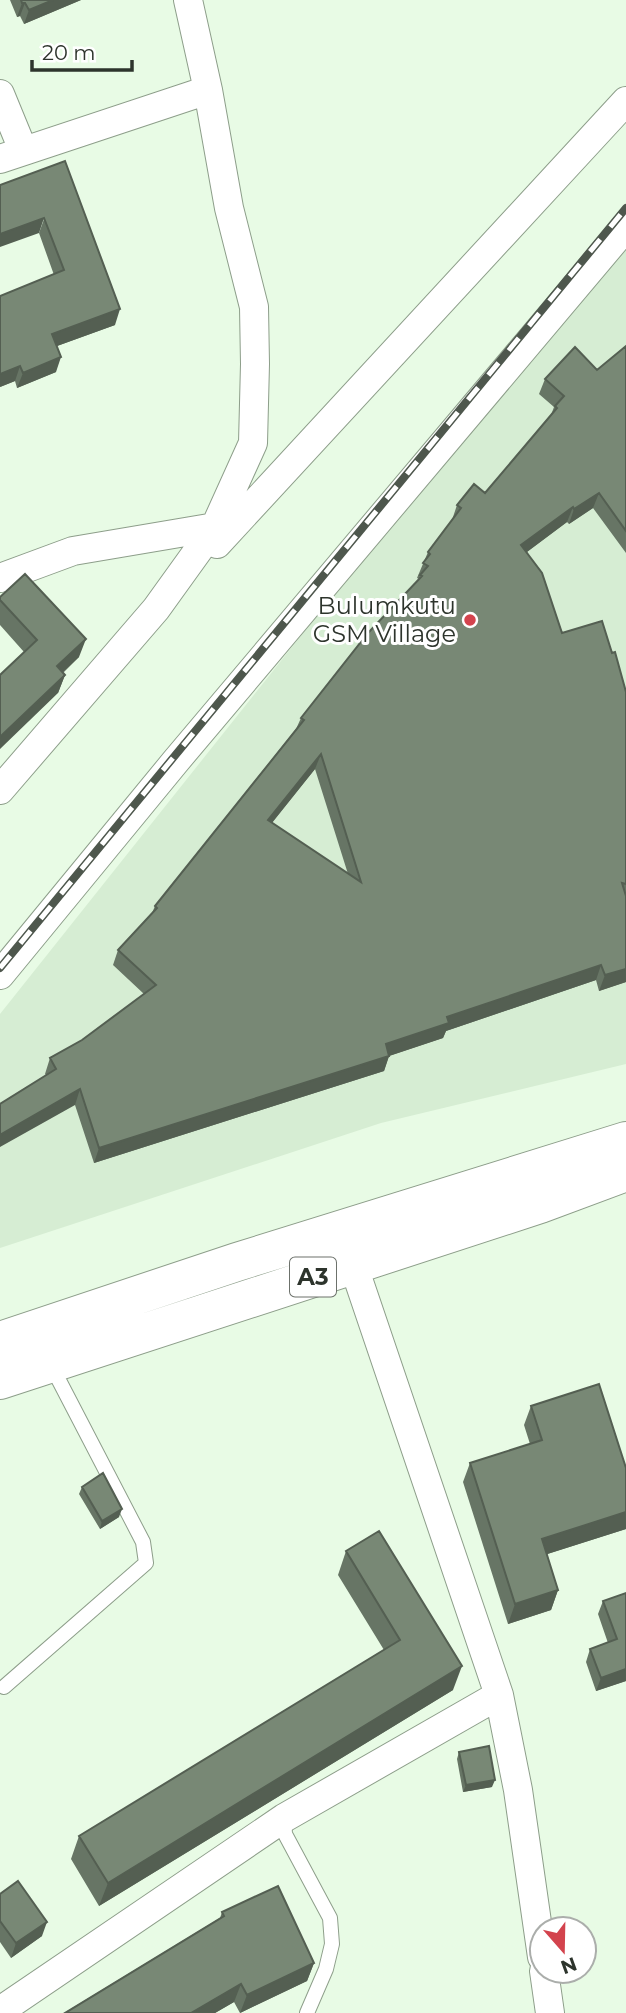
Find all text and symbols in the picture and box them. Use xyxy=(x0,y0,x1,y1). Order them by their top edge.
scale bar xyxy=(32,28,131,72)
text: 20 m xyxy=(42,40,96,65)
place label: Bulumkutu GSM Village xyxy=(313,591,456,648)
marker: Bulumkutu GSM Village xyxy=(462,612,478,628)
road number: A3 xyxy=(290,1258,336,1296)
north arrow xyxy=(528,1915,598,1985)
text: N xyxy=(557,1952,580,1979)

